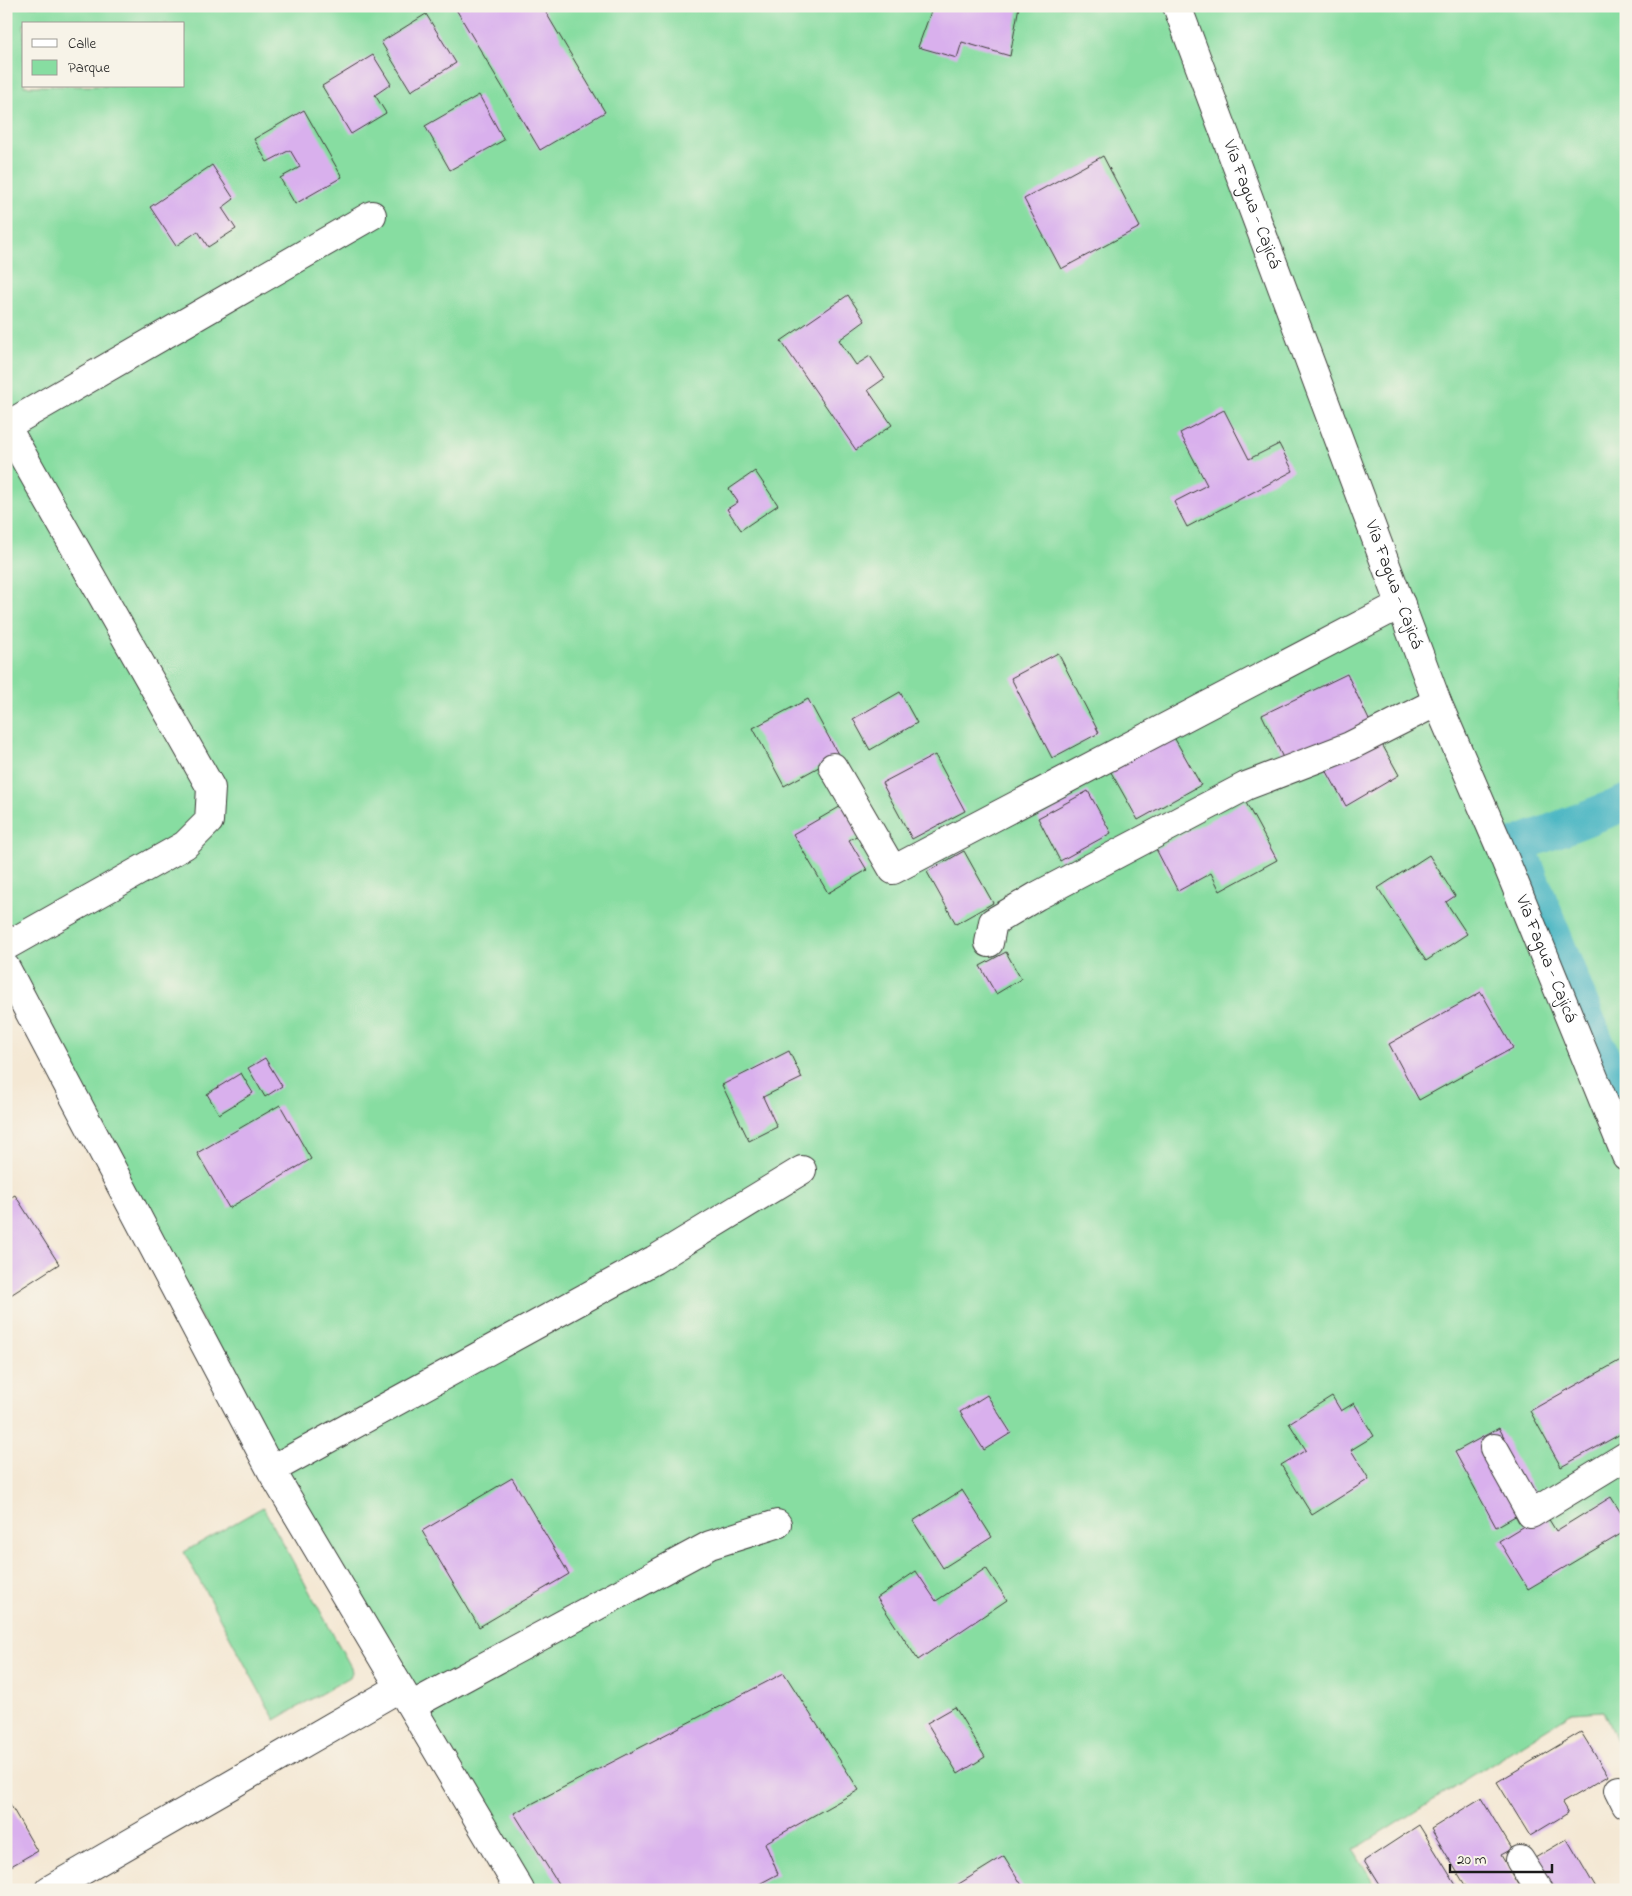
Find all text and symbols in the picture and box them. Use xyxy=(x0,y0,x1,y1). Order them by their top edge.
legend xyxy=(22,22,185,88)
text: Calle xyxy=(68,33,96,55)
text: Parque xyxy=(68,57,110,79)
street label: Vía Fagua - Cajicá xyxy=(1215,136,1287,273)
street label: Vía Fagua - Cajicá xyxy=(1357,516,1429,653)
street label: Vía Fagua - Cajicá xyxy=(1507,890,1583,1027)
scale bar xyxy=(1450,1841,1552,1873)
text: 20 m xyxy=(1457,1849,1487,1871)

